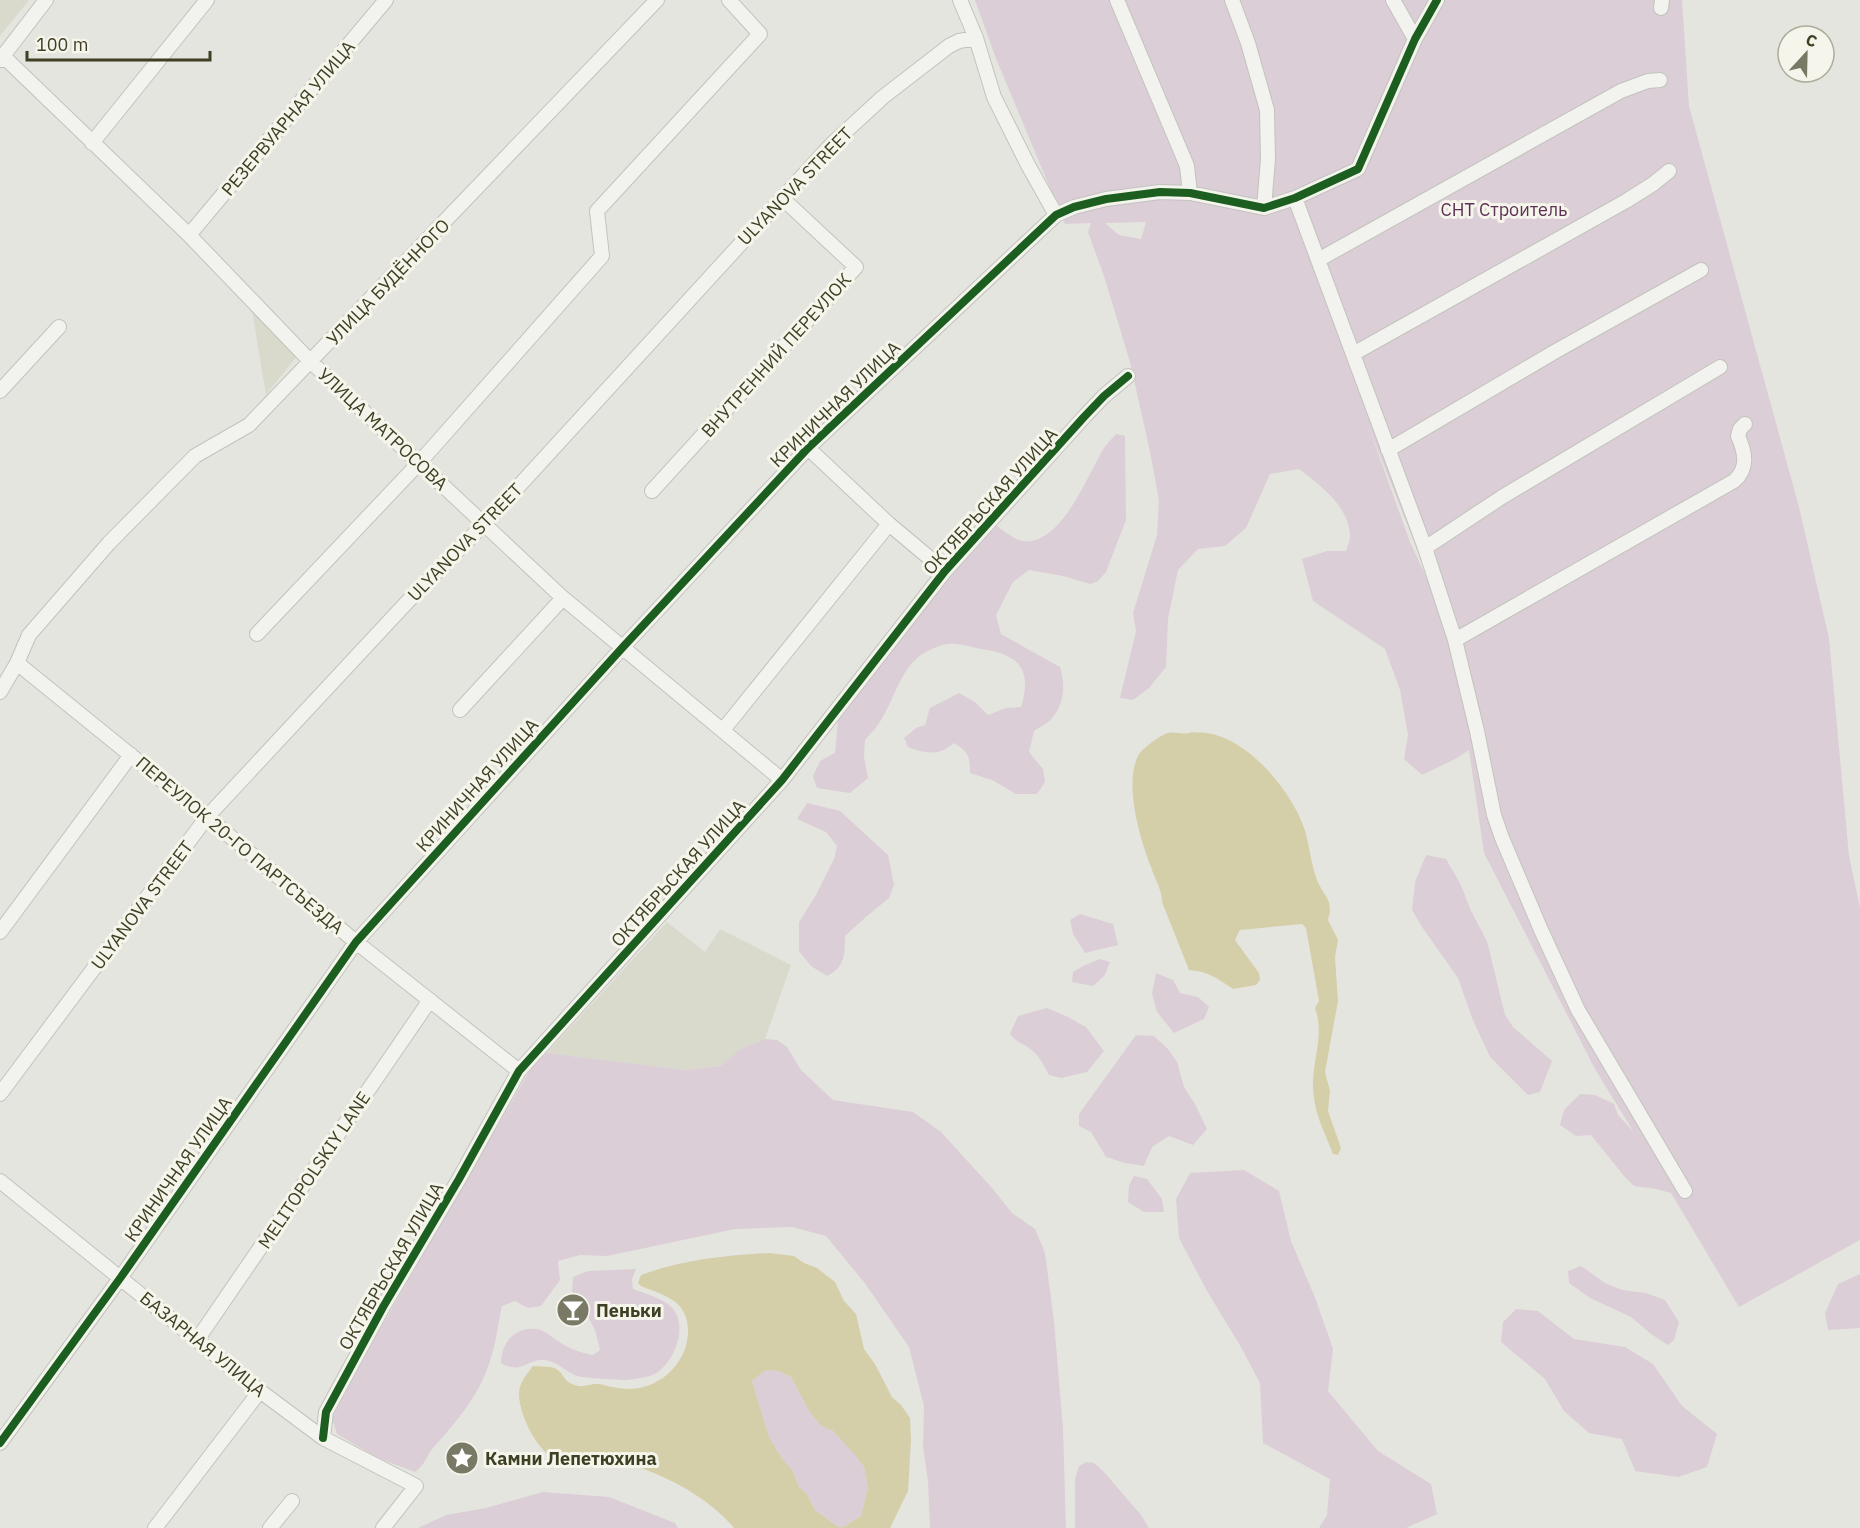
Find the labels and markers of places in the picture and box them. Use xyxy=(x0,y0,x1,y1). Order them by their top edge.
bar icon: Пеньки xyxy=(555,1292,591,1328)
place label: Пеньки xyxy=(596,1299,662,1322)
place icon: Камни Лепетюхина xyxy=(444,1440,480,1476)
place label: Камни Лепетюхина xyxy=(485,1447,657,1470)

